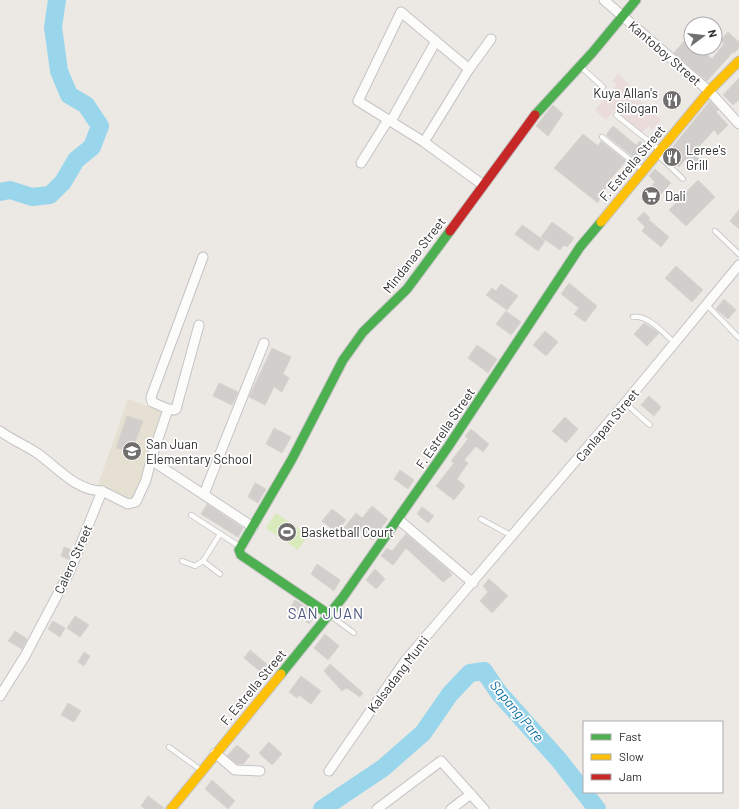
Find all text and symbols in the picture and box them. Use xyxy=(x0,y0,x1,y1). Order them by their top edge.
north arrow xyxy=(683,16,723,56)
street label: Kantoboy Street xyxy=(625,17,705,89)
text: N xyxy=(706,28,720,39)
place label: Kuya Allan's Silogan xyxy=(593,85,658,116)
restaurant icon: Kuya Allan's Silogan xyxy=(661,89,683,111)
street label: F. Estrella Street xyxy=(596,122,668,204)
place label: Leree's Grill xyxy=(686,142,726,173)
restaurant icon: Leree's Grill xyxy=(661,146,683,168)
supermarket icon: Dali xyxy=(640,185,662,207)
place label: Dali xyxy=(665,188,686,204)
street label: Mindanao Street xyxy=(379,214,449,296)
street label: F. Estrella Street xyxy=(412,385,478,471)
street label: Canlapan Street xyxy=(572,385,642,465)
place label: San Juan Elementary School xyxy=(146,436,252,467)
school or university icon: San Juan Elementary School xyxy=(121,440,143,462)
sports icon: Basketball Court xyxy=(276,521,298,543)
street label: Calero Street xyxy=(51,522,95,596)
place label: Basketball Court xyxy=(301,524,394,540)
district label: SAN JUAN xyxy=(288,604,364,622)
street label: Kalsadang Munti xyxy=(364,632,432,716)
street label: F. Estrella Street xyxy=(217,646,289,728)
water label: Sapang Pare xyxy=(487,676,548,745)
legend xyxy=(583,721,723,793)
text: Fast xyxy=(619,729,642,743)
text: Slow xyxy=(619,749,644,763)
text: Jam xyxy=(619,769,642,783)

